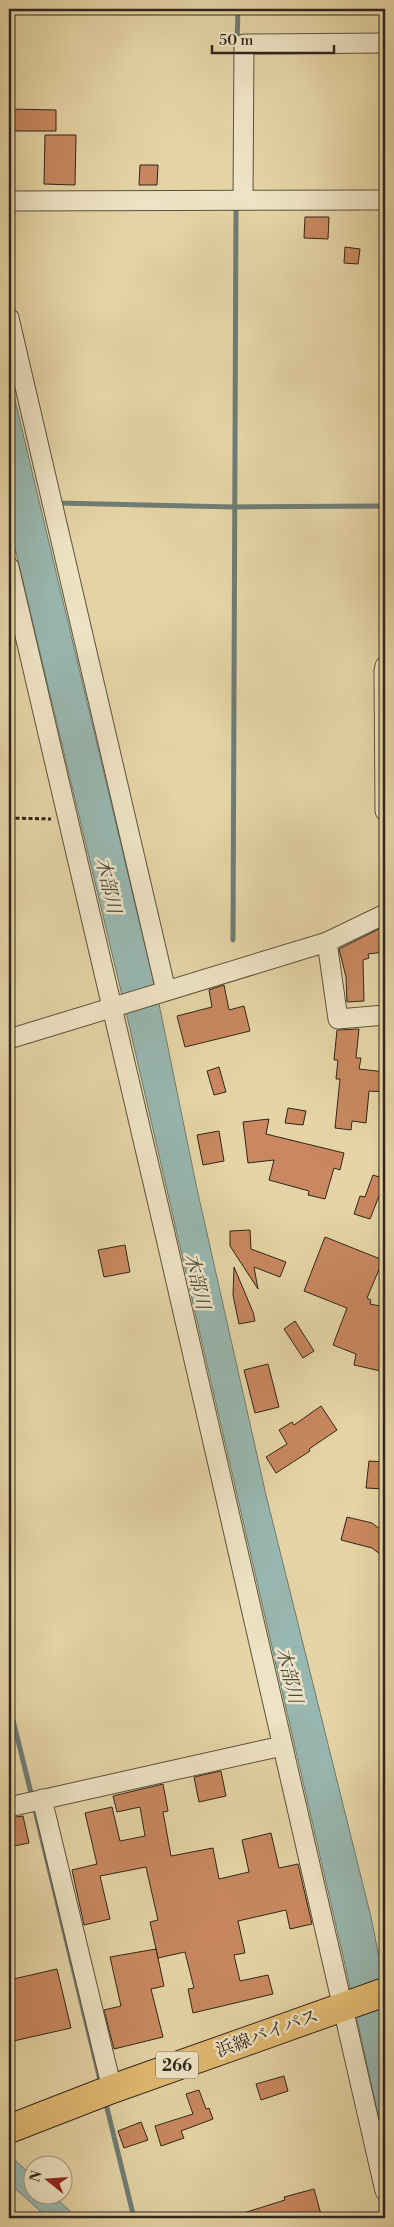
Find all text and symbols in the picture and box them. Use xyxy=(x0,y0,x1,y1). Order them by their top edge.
scale bar xyxy=(212,22,334,54)
text: 50 m xyxy=(219,31,253,50)
water label: 木部川 xyxy=(90,855,127,918)
water label: 木部川 xyxy=(179,1251,216,1314)
water label: 木部川 xyxy=(270,1645,308,1708)
street label: 浜線バイパス xyxy=(213,2004,322,2063)
road number: 266 xyxy=(156,2052,198,2078)
north arrow xyxy=(22,2154,72,2204)
text: N xyxy=(26,2169,47,2184)

